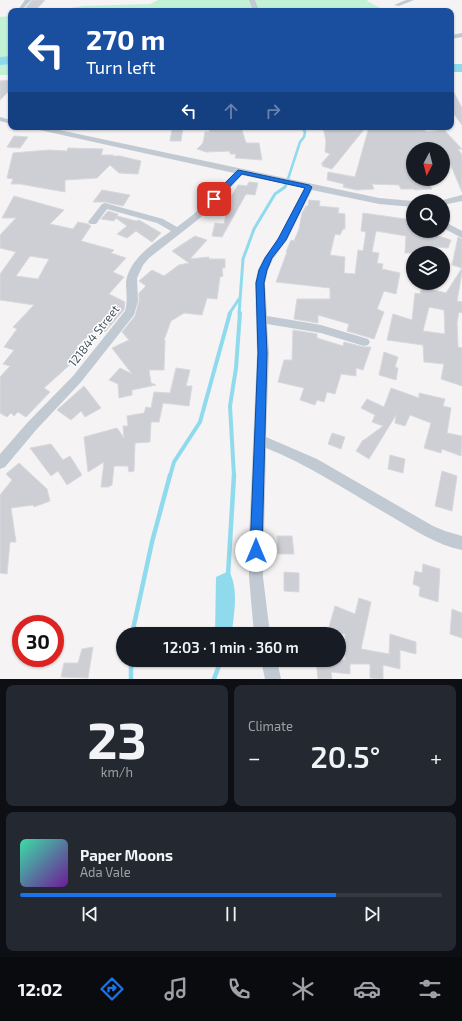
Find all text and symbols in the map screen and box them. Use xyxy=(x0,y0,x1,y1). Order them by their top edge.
text: 270 m xyxy=(86,22,165,56)
icon: left xyxy=(20,24,72,76)
text: Turn left xyxy=(86,56,156,78)
icon: left xyxy=(178,100,200,122)
icon: ahead xyxy=(220,100,242,122)
icon: right xyxy=(262,100,284,122)
north arrow xyxy=(406,142,450,186)
map controls xyxy=(406,142,450,290)
pin xyxy=(197,182,231,216)
icon: arrive xyxy=(203,188,225,210)
button: search xyxy=(406,194,450,238)
button: layers xyxy=(406,246,450,290)
street label: 121844 Street xyxy=(65,301,122,369)
position arrow xyxy=(235,530,277,572)
speed limit sign: 30 xyxy=(12,615,64,667)
text: 12:03 · 1 min · 360 m xyxy=(163,638,299,656)
text: 23 xyxy=(87,707,147,769)
text: Climate xyxy=(248,718,293,734)
text: 20.5° xyxy=(310,738,380,774)
text: − xyxy=(248,744,261,770)
text: + xyxy=(430,744,442,770)
text: km/h xyxy=(101,764,133,780)
text: Paper Moons xyxy=(80,846,173,864)
text: Ada Vale xyxy=(80,864,131,880)
icon: previous xyxy=(79,903,101,925)
icon: pause xyxy=(220,903,242,925)
icon: next xyxy=(361,903,383,925)
icon: directions xyxy=(98,975,126,1003)
icon: music xyxy=(162,975,190,1003)
icon: phone xyxy=(225,975,253,1003)
icon: climate xyxy=(289,975,317,1003)
icon: car xyxy=(353,975,381,1003)
icon: filters xyxy=(416,975,444,1003)
text: 12:02 xyxy=(18,978,62,1000)

